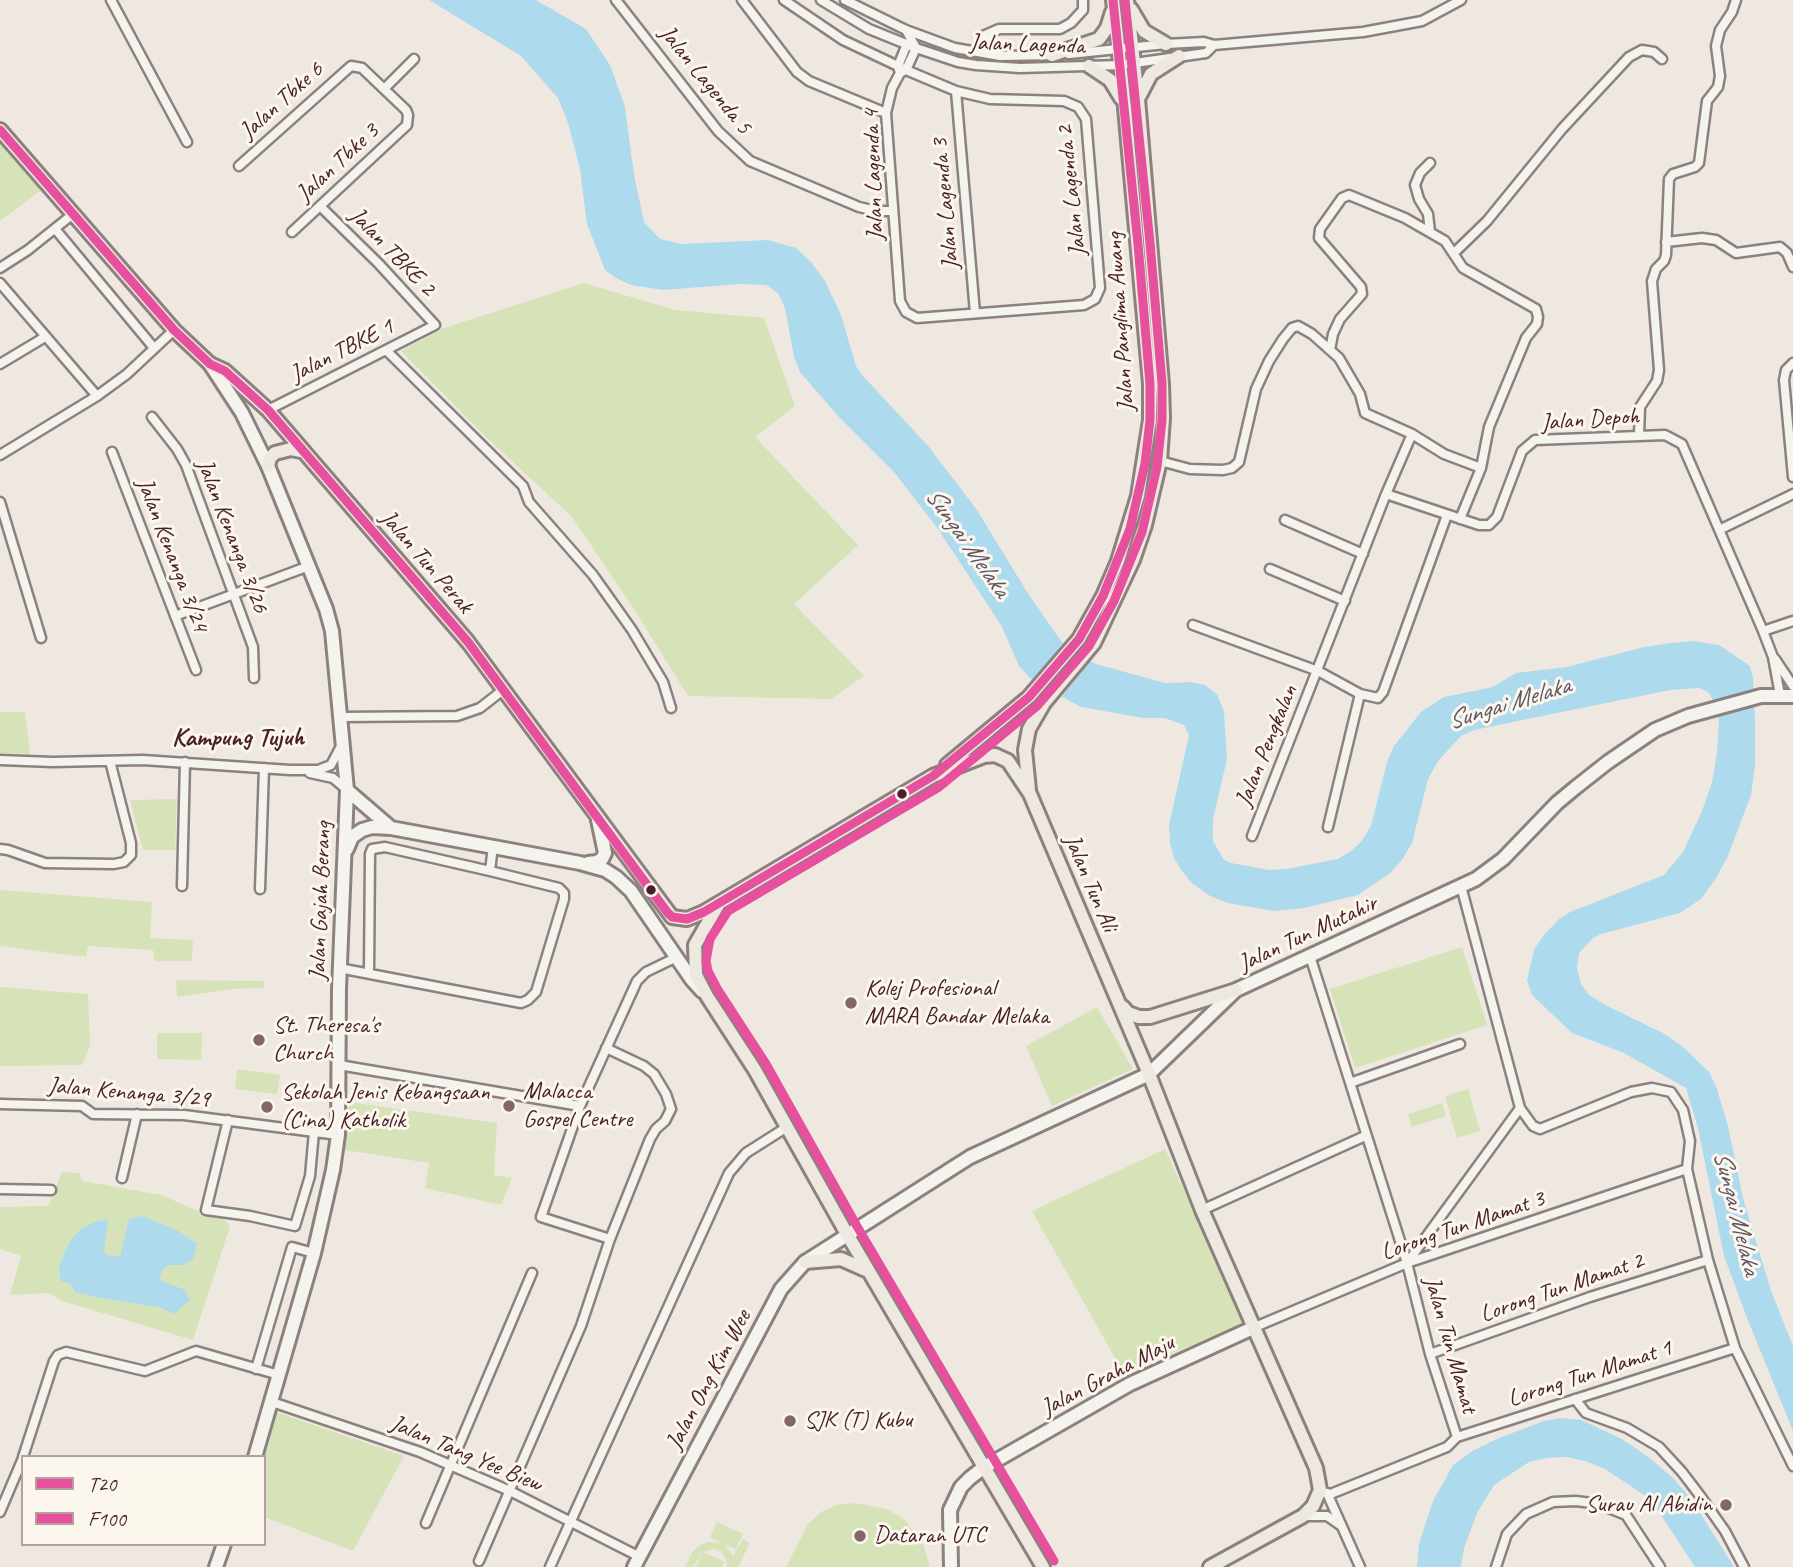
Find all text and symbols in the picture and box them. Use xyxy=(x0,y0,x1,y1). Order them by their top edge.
street label: Jalan Lagenda 5 xyxy=(652,20,758,140)
street label: Jalan Lagenda xyxy=(969,29,1085,61)
street label: Jalan Tbke 6 xyxy=(234,56,330,146)
street label: Jalan Lagenda 4 xyxy=(857,109,891,241)
street label: Jalan Tbke 3 xyxy=(291,118,385,208)
street label: Jalan Lagenda 2 xyxy=(1051,124,1093,258)
street label: Jalan Lagenda 3 xyxy=(926,137,966,271)
street label: Jalan TBKE 2 xyxy=(343,202,441,302)
street label: Jalan Panglima Awang xyxy=(1100,231,1142,413)
street label: Jalan TBKE 1 xyxy=(286,313,398,389)
street label: Jalan Depoh xyxy=(1540,402,1640,438)
street label: Jalan Kenanga 3/26 xyxy=(189,455,275,617)
street label: Jalan Kenanga 3/24 xyxy=(129,474,215,636)
water label: Sungai Melaka xyxy=(918,482,1016,604)
street label: Jalan Tun Perak xyxy=(373,504,479,620)
water label: Sungai Melaka xyxy=(1444,671,1574,737)
street label: Jalan Pengkalan xyxy=(1230,681,1304,811)
district label: Kampung Tujuh xyxy=(172,722,304,754)
unlabelled marker xyxy=(895,787,909,801)
street label: Jalan Gajah Berang xyxy=(304,821,338,981)
street label: Jalan Tun Ali xyxy=(1057,830,1123,936)
unlabelled marker xyxy=(644,883,658,897)
street label: Jalan Tun Mutahir xyxy=(1234,889,1382,979)
place label: Kolej Profesional MARA Bandar Melaka xyxy=(865,975,1049,1031)
marker: Kolej Profesional MARA Bandar Melaka xyxy=(843,995,859,1011)
place label: St. Theresa's Church xyxy=(273,1012,380,1068)
marker: St. Theresa's Church xyxy=(251,1032,267,1048)
street label: Jalan Kenanga 3/29 xyxy=(47,1072,211,1114)
place label: Malacca Gospel Centre xyxy=(523,1078,632,1134)
place label: Sekolah Jenis Kebangsaan (Cina) Katholik xyxy=(281,1079,489,1135)
marker: Malacca Gospel Centre xyxy=(501,1098,517,1114)
marker: Sekolah Jenis Kebangsaan (Cina) Katholik xyxy=(259,1099,275,1115)
water label: Sungai Melaka xyxy=(1706,1148,1766,1278)
street label: Lorong Tun Mamat 3 xyxy=(1378,1185,1548,1267)
street label: Lorong Tun Mamat 2 xyxy=(1477,1247,1647,1329)
street label: Jalan Tun Mamat xyxy=(1417,1273,1483,1417)
street label: Jalan Ong Kim Wee xyxy=(660,1305,758,1455)
street label: Jalan Graha Maju xyxy=(1037,1329,1179,1423)
street label: Lorong Tun Mamat 1 xyxy=(1504,1334,1676,1414)
place label: SJK (T) Kubu xyxy=(804,1407,912,1435)
street label: Jalan Tang Yee Biew xyxy=(386,1409,546,1499)
marker: SJK (T) Kubu xyxy=(782,1413,798,1429)
legend xyxy=(21,1455,266,1546)
text: T20 xyxy=(88,1471,117,1497)
place label: Surau Al Abidin xyxy=(1585,1491,1712,1519)
marker: Surau Al Abidin xyxy=(1718,1497,1734,1513)
text: F100 xyxy=(88,1506,126,1532)
place label: Dataran UTC xyxy=(874,1522,986,1550)
marker: Dataran UTC xyxy=(852,1528,868,1544)

